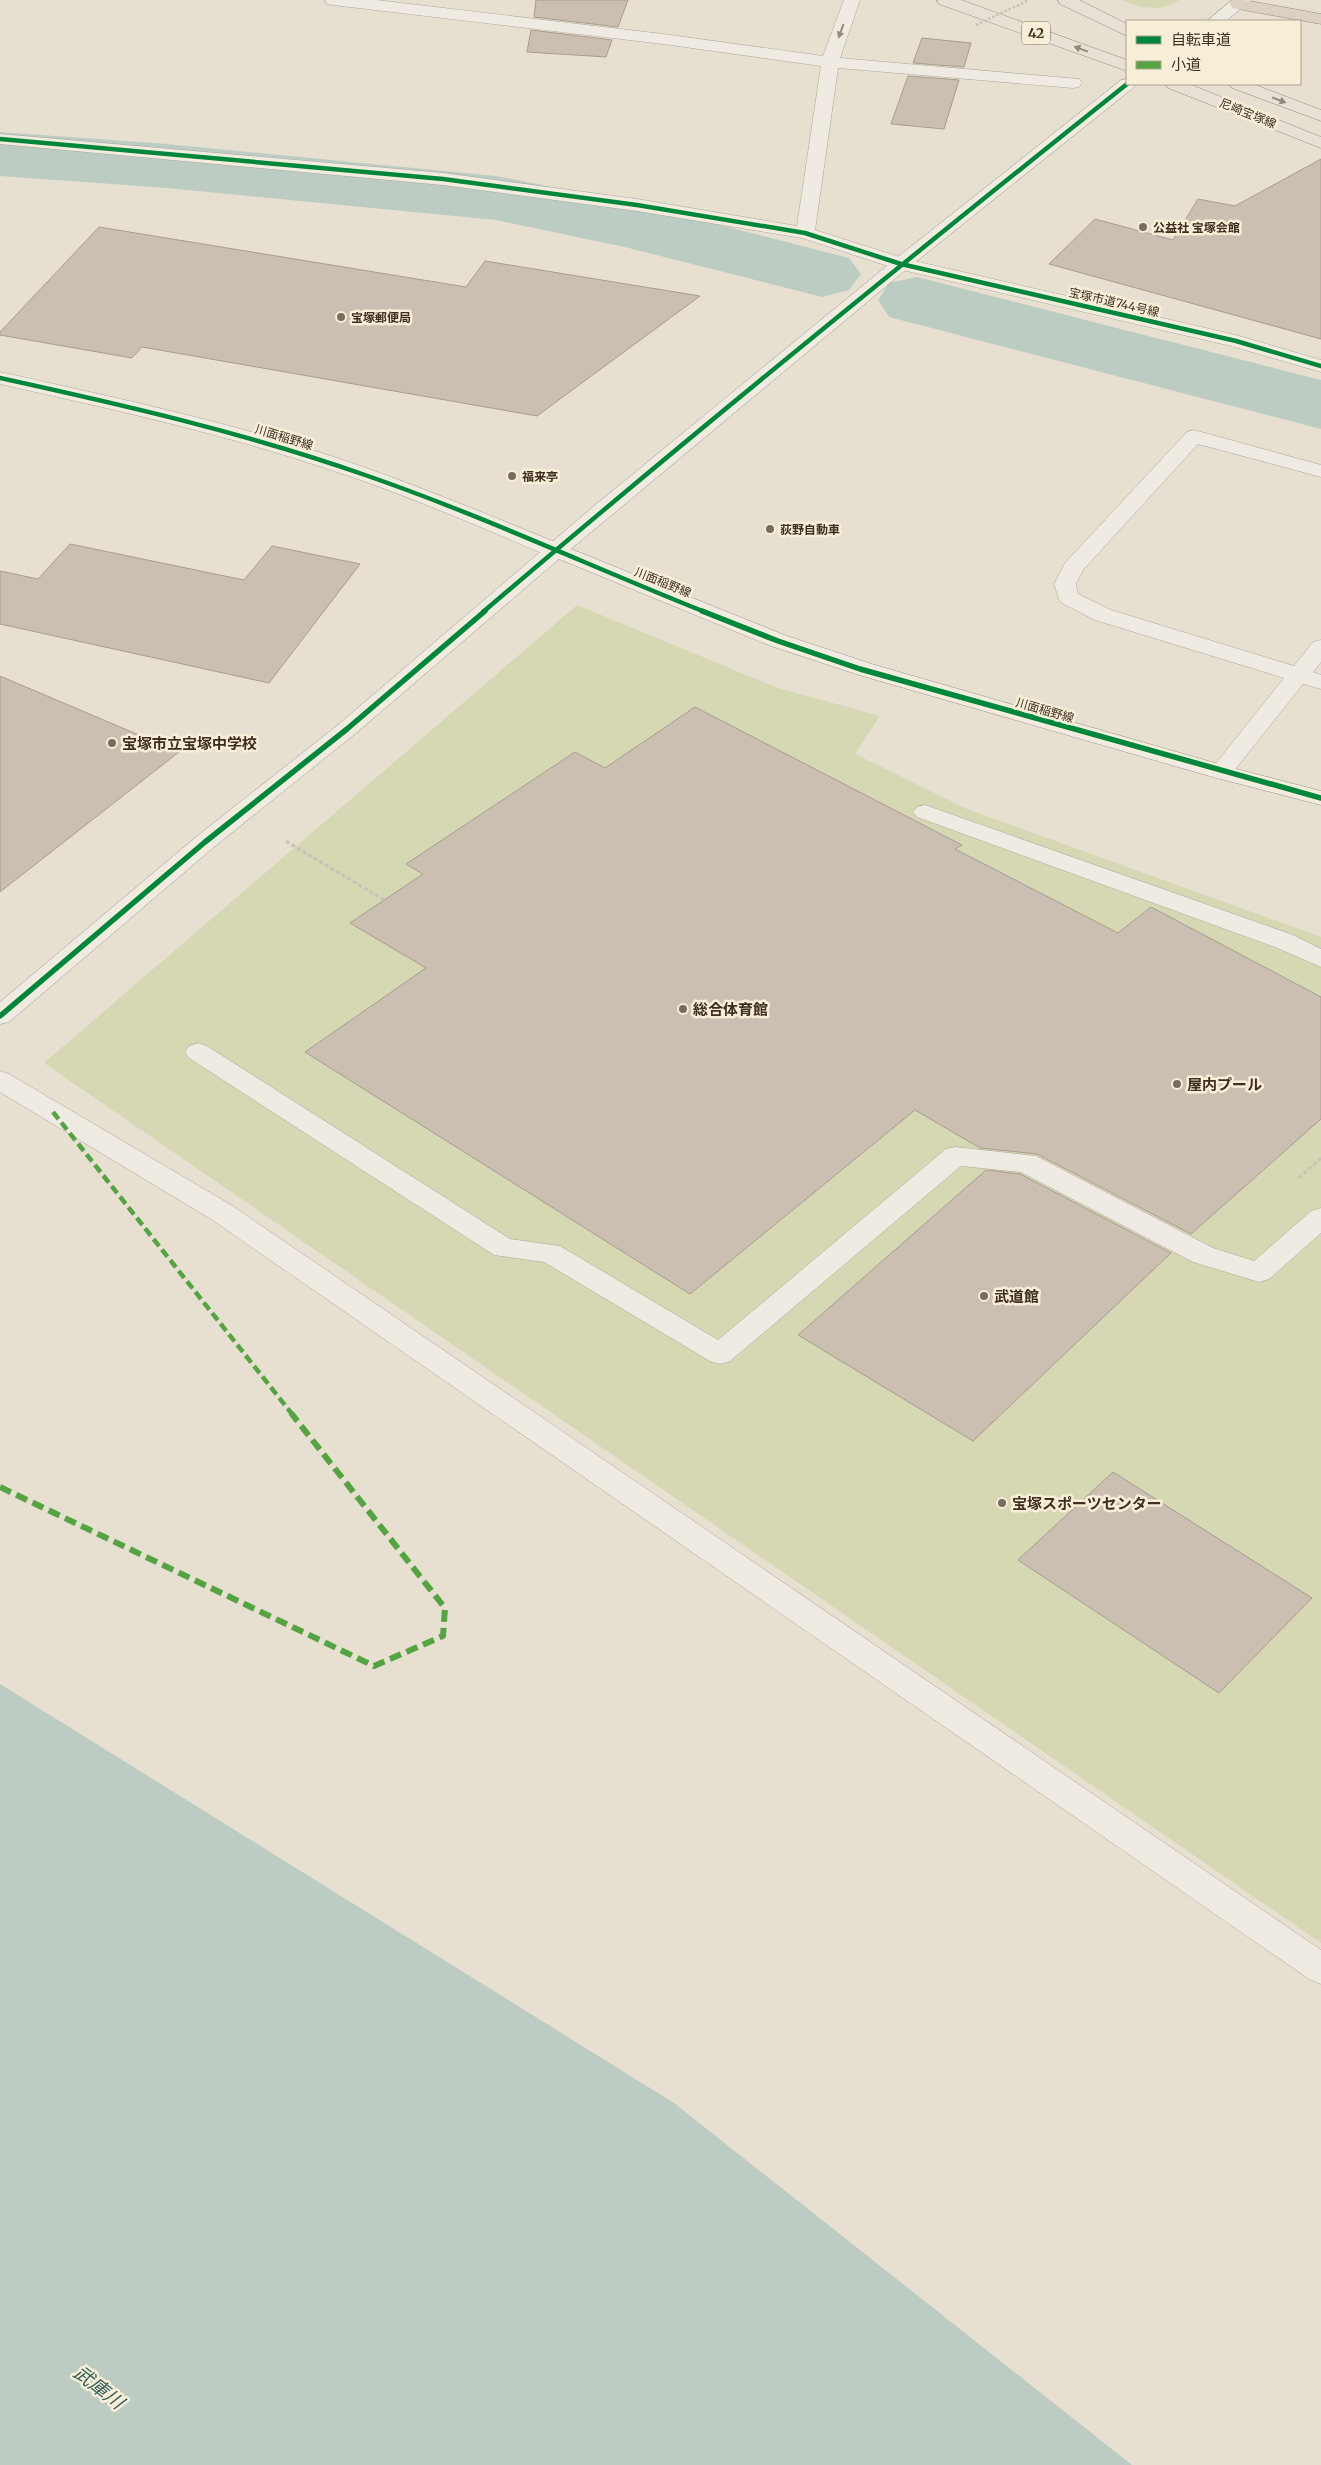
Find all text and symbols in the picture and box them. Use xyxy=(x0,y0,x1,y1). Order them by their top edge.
legend xyxy=(1126,20,1301,85)
road number: 42 xyxy=(1022,22,1050,44)
one-way arrow xyxy=(837,24,845,39)
text: 自転車道 xyxy=(1171,30,1231,49)
one-way arrow xyxy=(1074,45,1089,52)
text: 小道 xyxy=(1171,55,1201,74)
street label: 尼崎宝塚線 xyxy=(1217,95,1279,131)
one-way arrow xyxy=(1272,97,1287,104)
place label: 公益社 宝塚会館 xyxy=(1153,220,1240,235)
marker: 公益社 宝塚会館 xyxy=(1137,221,1149,233)
street label: 宝塚市道744号線 xyxy=(1067,284,1161,320)
place label: 宝塚郵便局 xyxy=(351,310,411,325)
marker: 宝塚郵便局 xyxy=(335,311,347,323)
street label: 川面稲野線 xyxy=(253,421,315,453)
place label: 福来亭 xyxy=(522,469,558,484)
marker: 福来亭 xyxy=(506,470,518,482)
place label: 荻野自動車 xyxy=(780,522,840,537)
marker: 荻野自動車 xyxy=(764,523,776,535)
street label: 川面稲野線 xyxy=(632,564,694,600)
street label: 川面稲野線 xyxy=(1014,695,1076,725)
place label: 宝塚市立宝塚中学校 xyxy=(122,734,257,753)
marker: 宝塚市立宝塚中学校 xyxy=(106,737,118,749)
place label: 総合体育館 xyxy=(693,1000,768,1019)
marker: 総合体育館 xyxy=(677,1003,689,1015)
place label: 屋内プール xyxy=(1187,1075,1262,1094)
marker: 屋内プール xyxy=(1171,1078,1183,1090)
place label: 武道館 xyxy=(994,1287,1039,1306)
marker: 武道館 xyxy=(978,1290,990,1302)
place label: 宝塚スポーツセンター xyxy=(1012,1494,1162,1513)
marker: 宝塚スポーツセンター xyxy=(996,1497,1008,1509)
water label: 武庫川 xyxy=(69,2360,130,2415)

